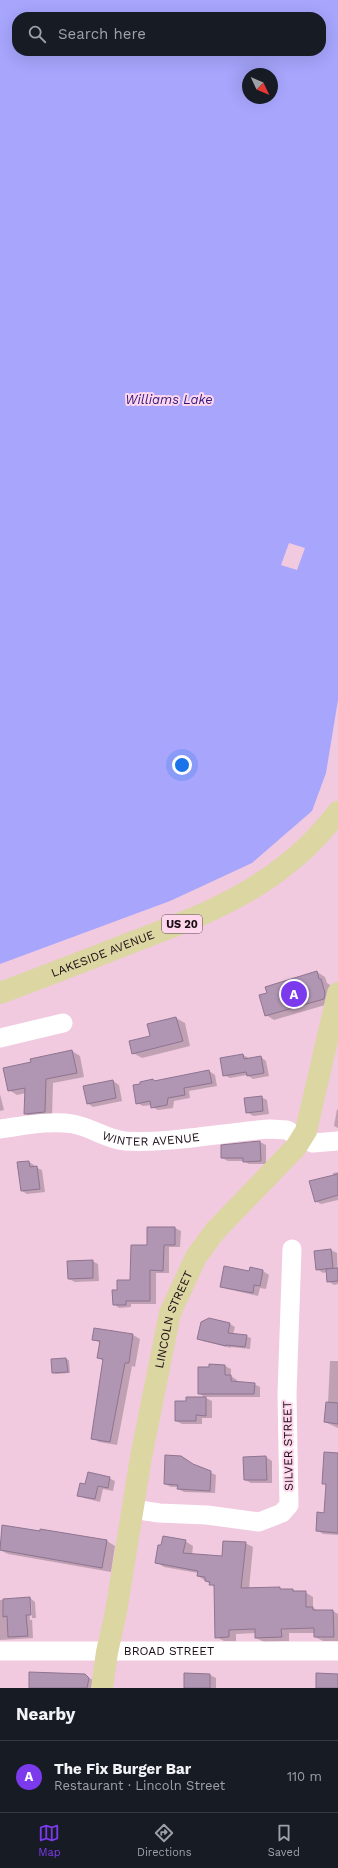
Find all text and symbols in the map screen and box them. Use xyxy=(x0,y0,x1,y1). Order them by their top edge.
search box xyxy=(12,12,326,56)
icon: search xyxy=(26,23,48,45)
text: Search here xyxy=(58,25,146,43)
north arrow xyxy=(242,68,278,104)
water label: Williams Lake xyxy=(125,392,213,407)
your location xyxy=(172,755,192,775)
road number: US 20 xyxy=(162,915,202,933)
street label: LAKESIDE AVENUE xyxy=(49,927,156,980)
pin: A xyxy=(281,979,307,1009)
street label: WINTER AVENUE xyxy=(100,1128,201,1149)
street label: LINCOLN STREET xyxy=(152,1269,196,1370)
street label: SILVER STREET xyxy=(280,1401,296,1491)
street label: BROAD STREET xyxy=(124,1644,214,1658)
text: Nearby xyxy=(16,1704,75,1724)
text: The Fix Burger Bar xyxy=(54,1760,191,1778)
text: A xyxy=(25,1769,33,1784)
text: 110 m xyxy=(287,1769,322,1784)
text: Restaurant · Lincoln Street xyxy=(54,1778,225,1793)
tab: Map xyxy=(38,1822,61,1859)
tab: Directions xyxy=(137,1822,191,1859)
tab: Saved xyxy=(268,1822,300,1859)

